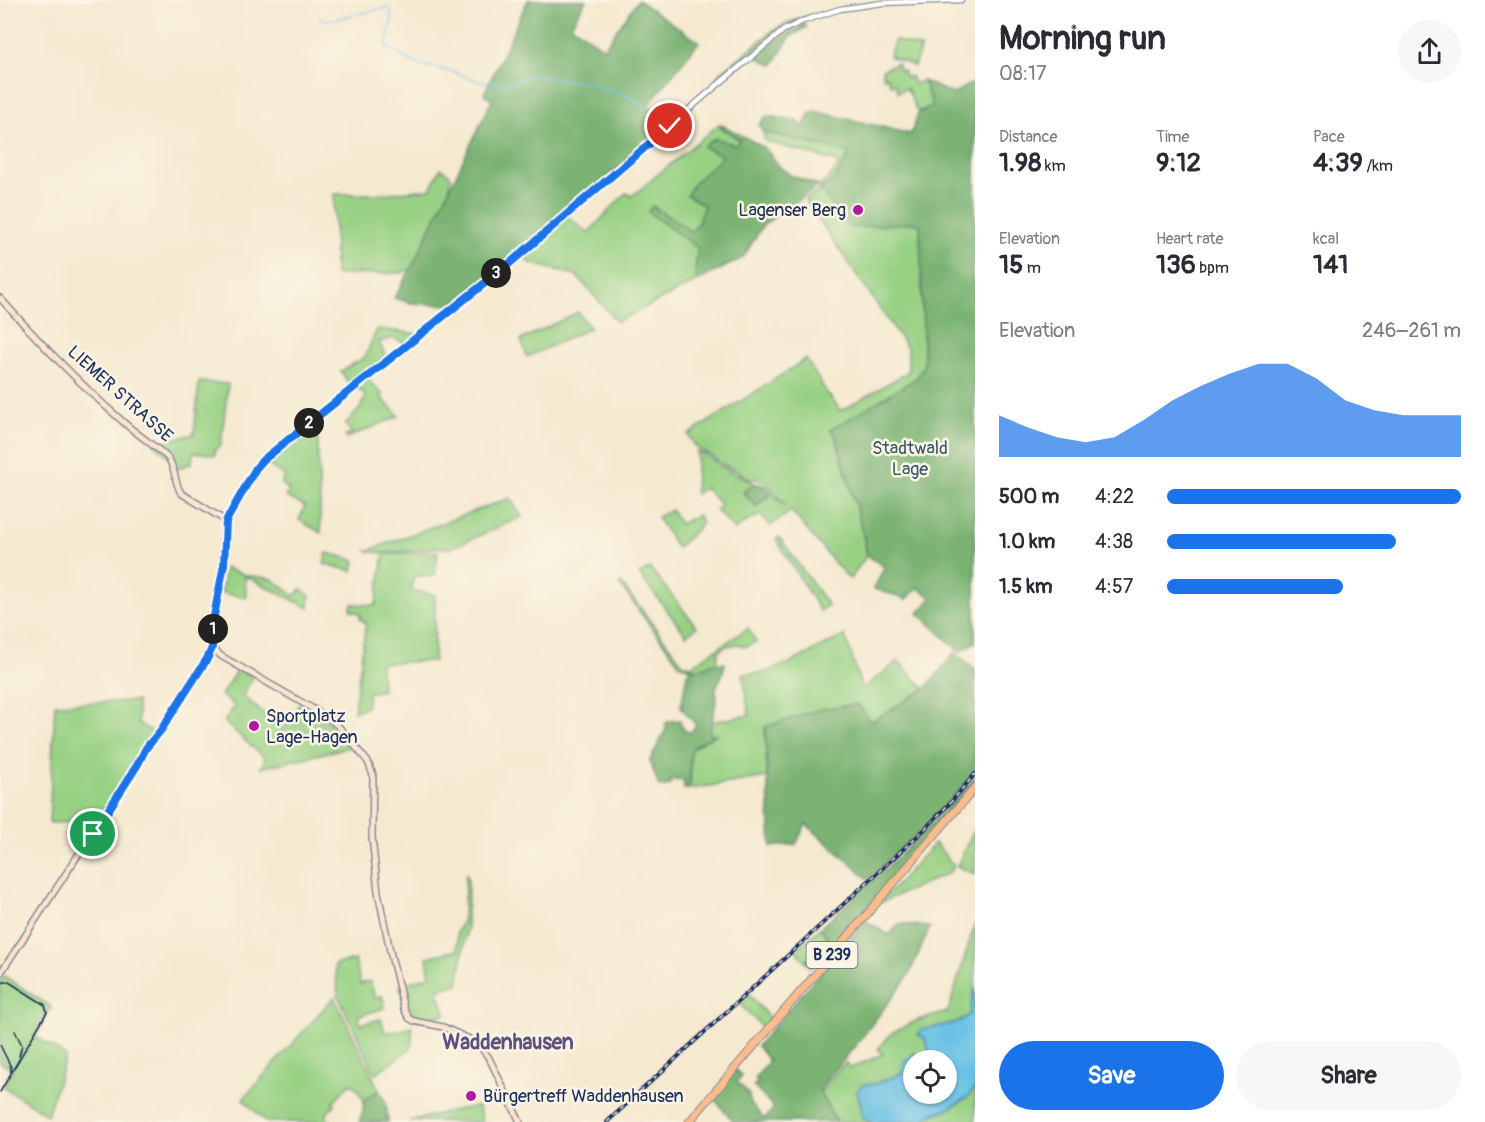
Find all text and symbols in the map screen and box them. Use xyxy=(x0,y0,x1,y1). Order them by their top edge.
text: Morning run xyxy=(999,18,1166,59)
button: share xyxy=(1398,20,1461,83)
text: 08:17 xyxy=(999,61,1046,86)
pin xyxy=(644,100,695,151)
icon: check xyxy=(653,109,686,142)
text: Distance xyxy=(999,127,1058,147)
text: Time xyxy=(1156,127,1189,147)
text: Pace xyxy=(1313,127,1345,147)
text: 1.98 xyxy=(999,147,1041,179)
text: 9:12 xyxy=(1156,147,1201,179)
text: 4:39 xyxy=(1313,147,1363,179)
text: km xyxy=(1041,156,1066,176)
text: /km xyxy=(1363,156,1393,176)
place label: Lagenser Berg xyxy=(738,199,846,222)
marker: Lagenser Berg xyxy=(851,203,865,217)
text: Elevation xyxy=(999,229,1060,249)
text: Heart rate xyxy=(1156,229,1223,249)
text: kcal xyxy=(1313,229,1339,249)
text: 15 xyxy=(999,249,1023,281)
text: 136 xyxy=(1156,249,1196,281)
text: 141 xyxy=(1313,249,1348,281)
pin: 3 xyxy=(481,258,511,288)
text: m xyxy=(1023,258,1041,278)
text: bpm xyxy=(1196,258,1229,278)
text: 3 xyxy=(492,263,500,283)
text: Elevation xyxy=(999,318,1075,343)
text: 246–261 m xyxy=(1362,318,1461,343)
street label: LIEMER STRASSE xyxy=(62,341,178,447)
pin: 2 xyxy=(294,408,324,438)
text: 2 xyxy=(305,413,313,433)
park label: Stadtwald Lage xyxy=(872,437,948,481)
text: 500 m xyxy=(999,484,1059,509)
text: 4:22 xyxy=(1095,484,1134,509)
text: 1.0 km xyxy=(999,529,1055,554)
text: 4:38 xyxy=(1095,529,1133,554)
text: 1.5 km xyxy=(999,574,1052,599)
text: 4:57 xyxy=(1095,574,1133,599)
pin: 1 xyxy=(198,614,228,644)
text: 1 xyxy=(210,619,216,639)
place label: Sportplatz Lage-Hagen xyxy=(266,705,358,749)
marker: Sportplatz Lage-Hagen xyxy=(247,719,261,733)
pin xyxy=(67,808,118,859)
icon: arrive xyxy=(76,817,109,850)
road number: B 239 xyxy=(806,942,858,968)
district label: Waddenhausen xyxy=(442,1029,574,1056)
button: Save xyxy=(999,1041,1224,1110)
button: Share xyxy=(1236,1041,1461,1110)
map controls xyxy=(903,1050,957,1104)
button: locate xyxy=(903,1050,957,1104)
place label: Bürgertreff Waddenhausen xyxy=(483,1085,684,1108)
marker: Bürgertreff Waddenhausen xyxy=(464,1089,478,1103)

